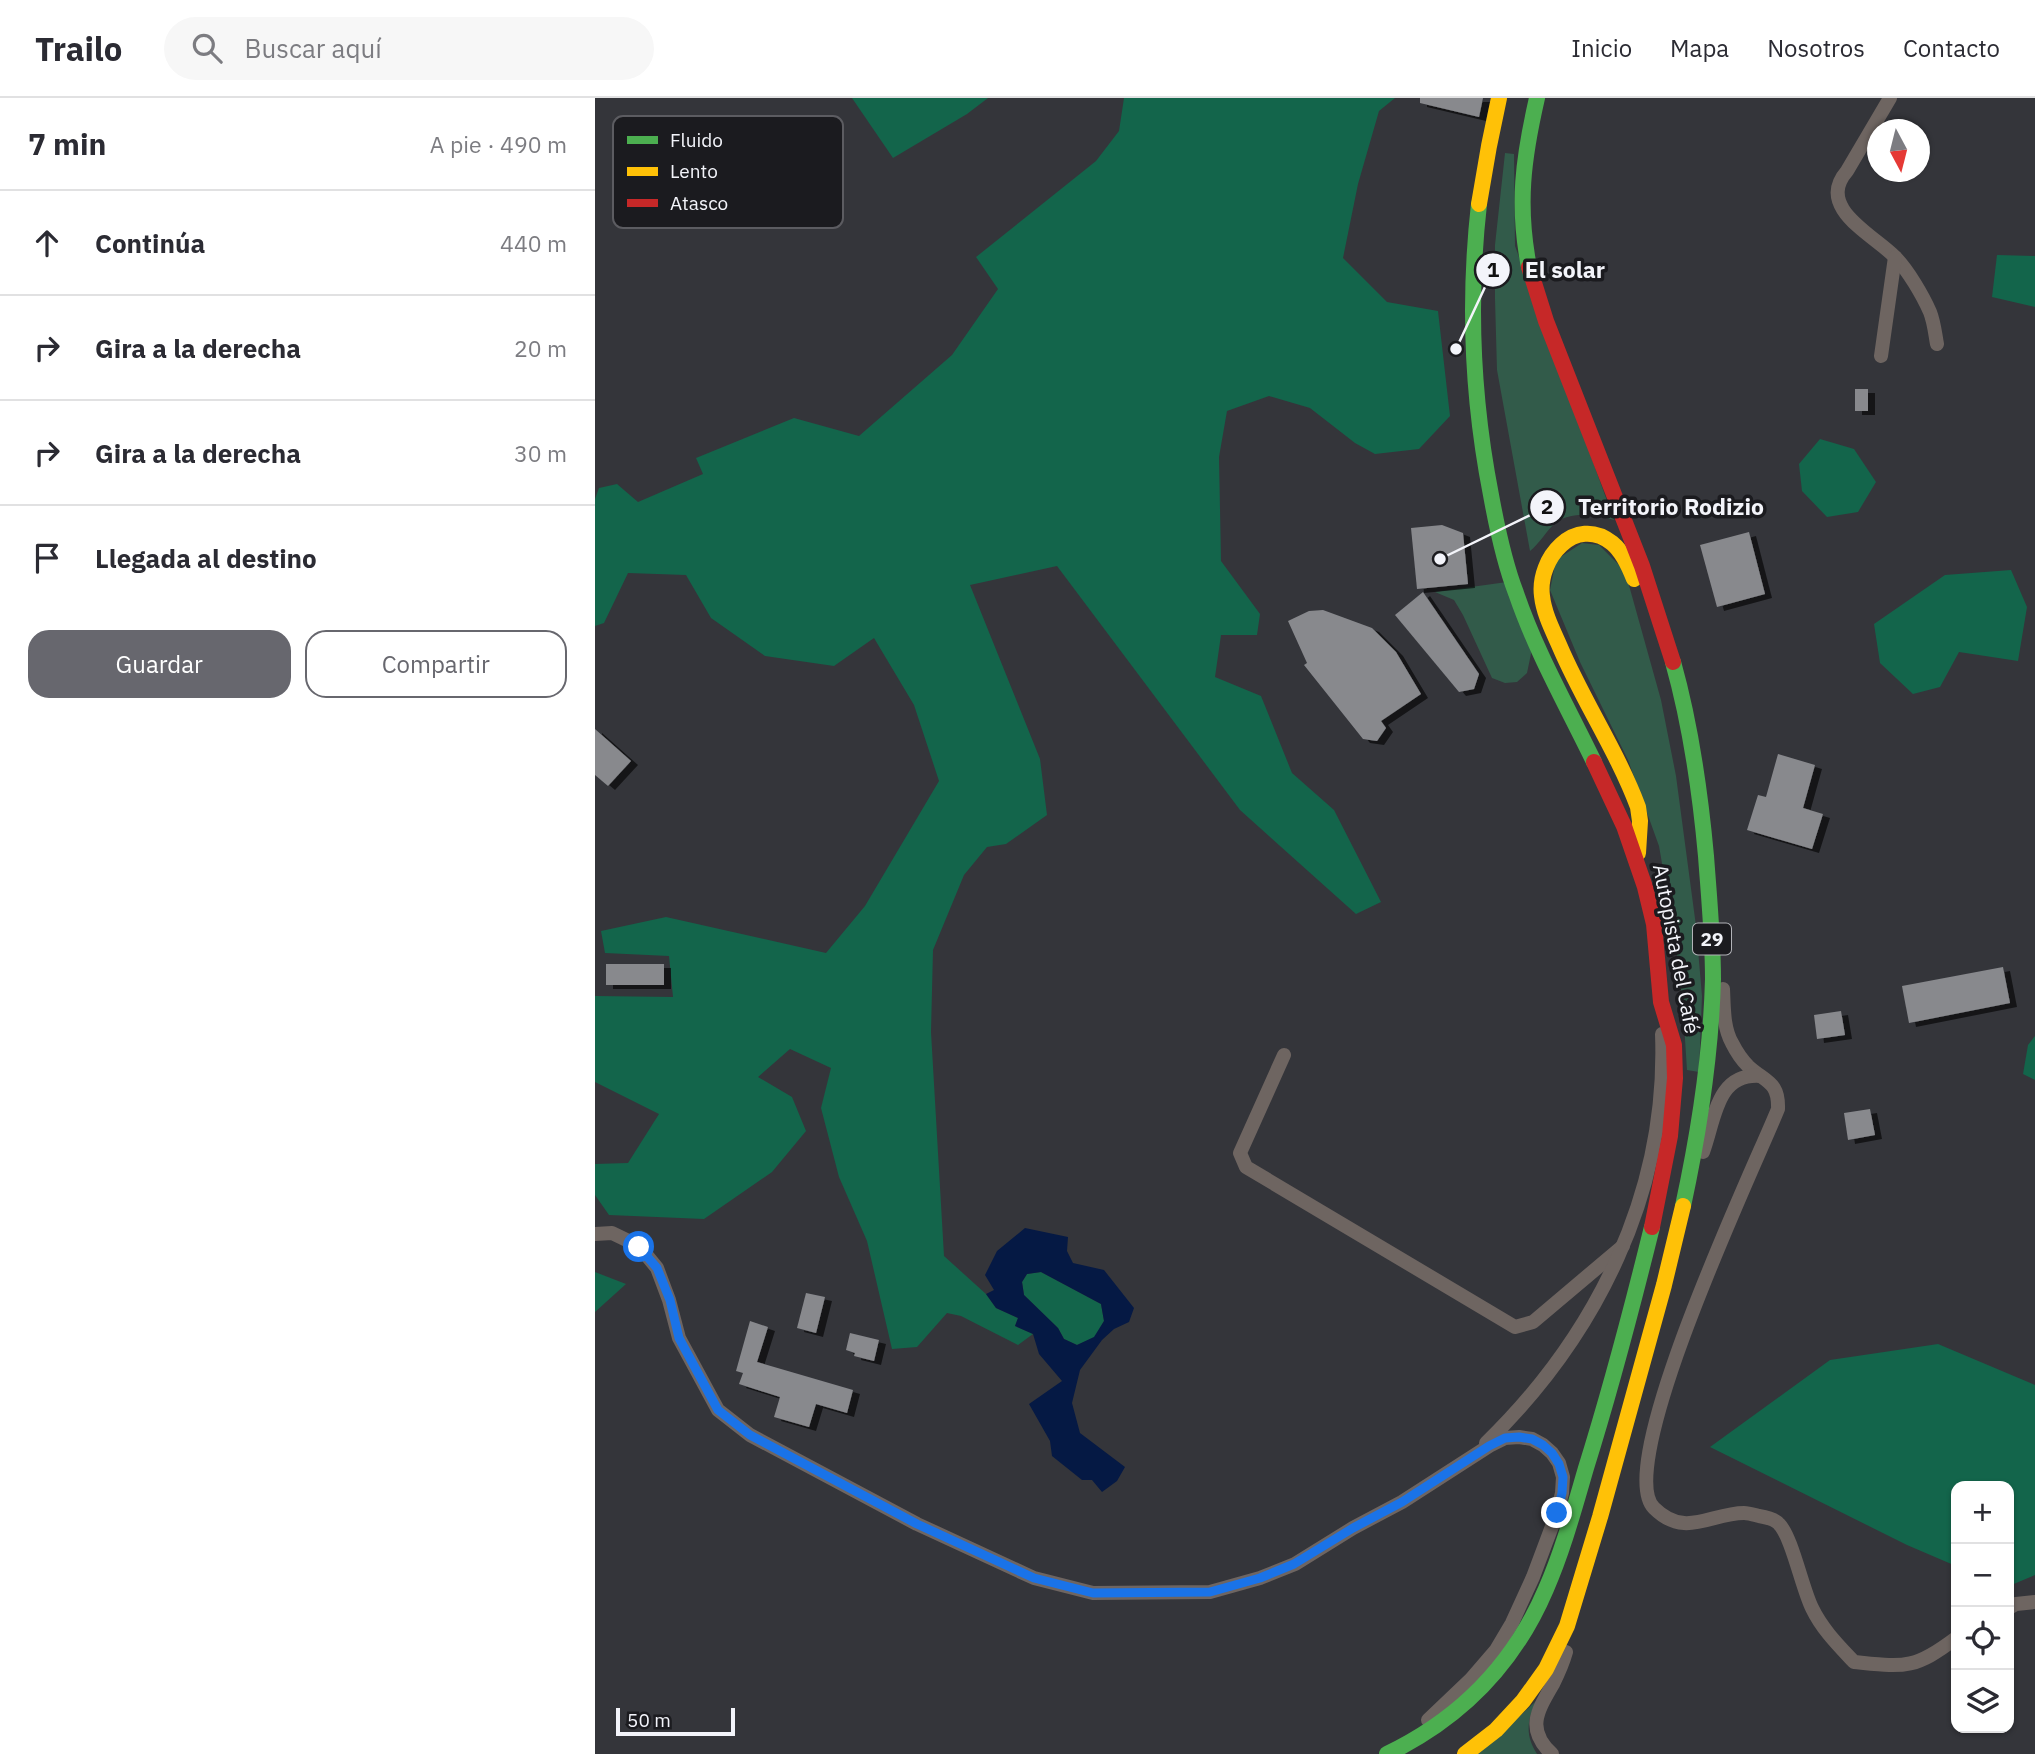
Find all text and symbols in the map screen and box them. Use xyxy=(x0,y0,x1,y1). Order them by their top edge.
search box xyxy=(164,17,654,80)
text: Trailo xyxy=(35,27,122,70)
icon: search xyxy=(188,29,226,67)
text: Buscar aquí xyxy=(244,31,382,65)
text: Inicio xyxy=(1571,32,1632,64)
text: Mapa xyxy=(1670,32,1729,64)
text: Nosotros xyxy=(1767,32,1865,64)
text: Contacto xyxy=(1903,32,2000,64)
legend xyxy=(613,116,843,228)
north arrow xyxy=(1867,119,1930,182)
text: 7 min xyxy=(28,124,106,163)
text: Fluido xyxy=(670,128,723,152)
text: A pie · 490 m xyxy=(430,129,567,159)
text: Lento xyxy=(670,159,718,183)
text: Atasco xyxy=(670,191,728,215)
icon: ahead xyxy=(28,224,66,262)
text: Continúa xyxy=(95,226,205,260)
text: 440 m xyxy=(500,228,567,258)
callout: El solar xyxy=(1476,248,1619,292)
text: El solar xyxy=(1525,254,1605,284)
text: 1 xyxy=(1487,255,1500,283)
icon: right xyxy=(28,329,66,367)
text: Gira a la derecha xyxy=(95,331,301,365)
text: 20 m xyxy=(514,333,567,363)
icon: right xyxy=(28,434,66,472)
text: Gira a la derecha xyxy=(95,436,301,470)
text: 30 m xyxy=(514,438,567,468)
callout: Territorio Rodizio xyxy=(1529,485,1778,529)
text: Territorio Rodizio xyxy=(1578,491,1764,521)
text: 2 xyxy=(1541,492,1553,520)
icon: arrive xyxy=(28,539,66,577)
text: Llegada al destino xyxy=(95,541,317,575)
button: Guardar xyxy=(28,630,291,698)
button: Compartir xyxy=(305,630,567,698)
street label: Autopista del Café xyxy=(1647,862,1707,1036)
road number: 29 xyxy=(1693,924,1731,954)
route start xyxy=(623,1231,654,1262)
map controls xyxy=(1951,1481,2014,1733)
button: + xyxy=(1951,1481,2014,1544)
route end xyxy=(1541,1497,1572,1528)
button: − xyxy=(1951,1544,2014,1607)
button: locate xyxy=(1951,1607,2014,1670)
button: layers xyxy=(1951,1670,2014,1733)
scale bar xyxy=(616,1705,735,1737)
text: 50 m xyxy=(627,1708,671,1732)

